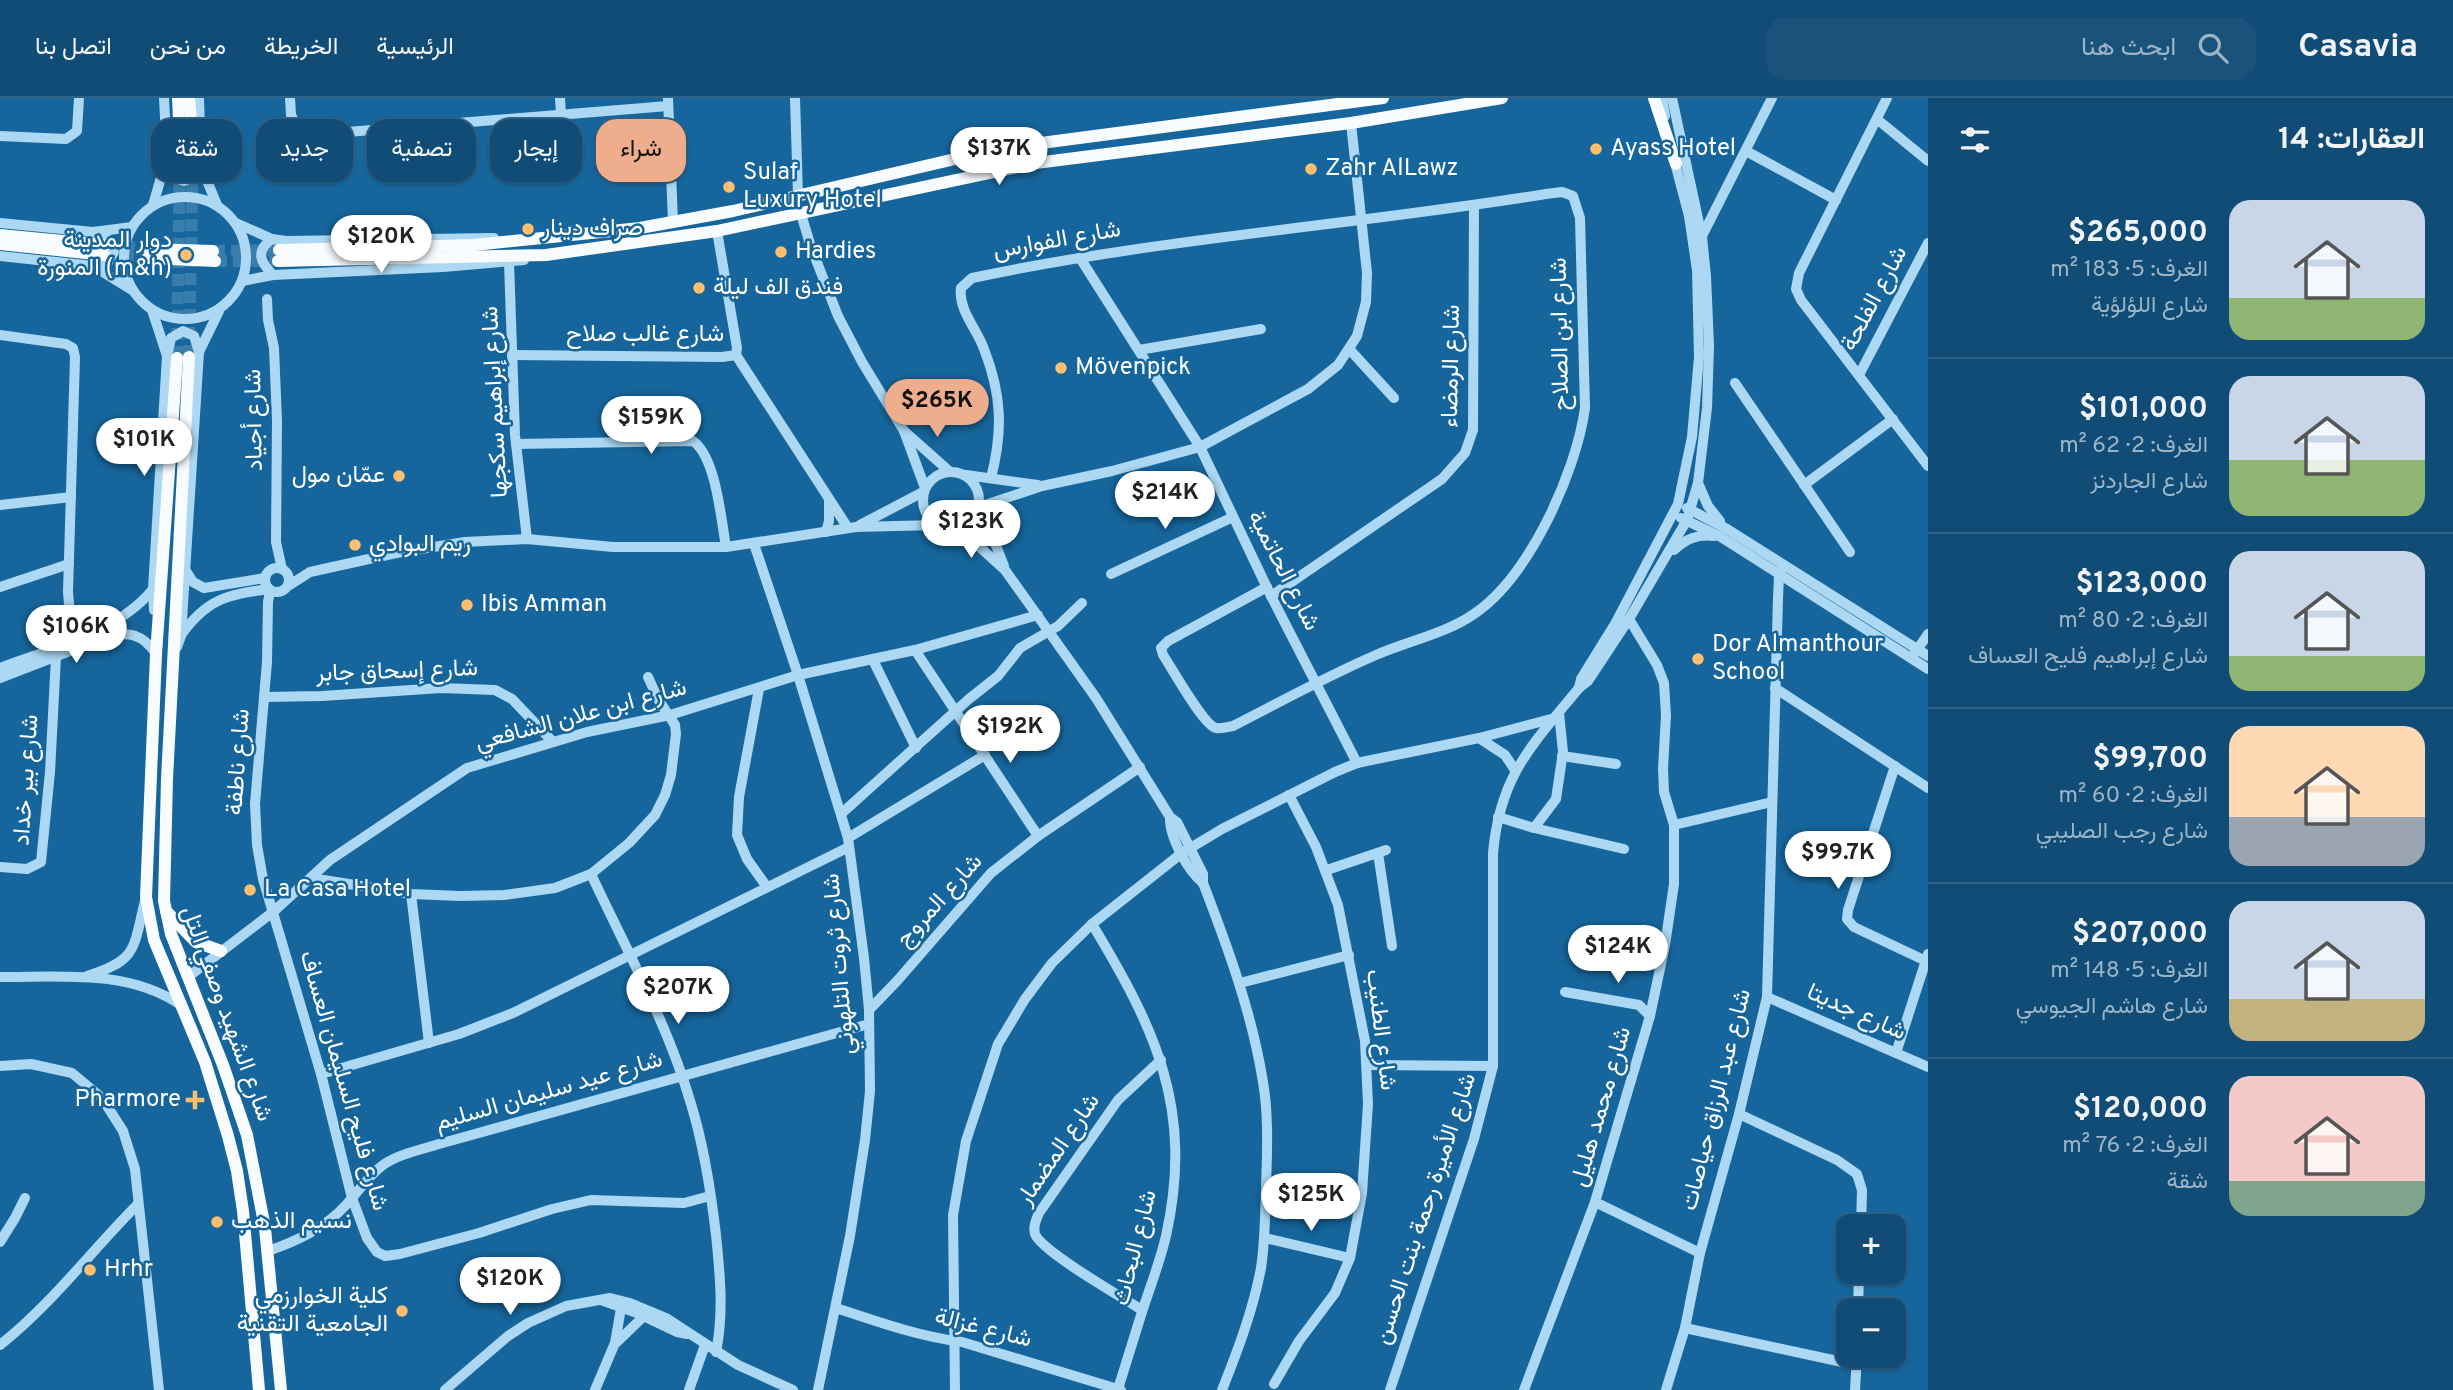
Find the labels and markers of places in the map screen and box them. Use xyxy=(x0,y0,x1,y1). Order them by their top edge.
pin: $137K xyxy=(950,127,1048,187)
place label: Ayass Hotel xyxy=(1610,134,1736,164)
marker: Ayass Hotel xyxy=(1588,141,1604,157)
place label: Zahr AlLawz xyxy=(1325,154,1459,184)
place label: Sulaf Luxury Hotel xyxy=(743,158,882,216)
marker: Zahr AlLawz xyxy=(1303,161,1319,177)
marker: Sulaf Luxury Hotel xyxy=(721,179,737,195)
place label: صراف دينار xyxy=(541,214,643,244)
pin: $120K xyxy=(332,216,430,275)
marker: صراف دينار xyxy=(520,221,536,237)
place label: دوار المدينة المنورة (m&h) xyxy=(37,226,172,284)
place label: Hardies xyxy=(795,237,876,267)
marker: Hardies xyxy=(773,244,789,260)
marker: دوار المدينة المنورة (m&h) xyxy=(178,247,194,263)
place label: فندق الف ليلة xyxy=(713,273,843,303)
marker: فندق الف ليلة xyxy=(691,280,707,296)
place label: Mövenpick xyxy=(1075,353,1191,383)
marker: Mövenpick xyxy=(1053,360,1069,376)
pin: $265K xyxy=(888,380,986,439)
pin: $159K xyxy=(602,396,700,456)
pin: $101K xyxy=(95,418,193,478)
place label: عمّان مول xyxy=(292,461,385,491)
marker: عمّان مول xyxy=(391,468,407,484)
pin: $214K xyxy=(1116,472,1214,531)
pin: $123K xyxy=(922,500,1020,560)
place label: ريم البوادي xyxy=(369,530,471,562)
marker: ريم البوادي xyxy=(347,537,363,553)
place label: Ibis Amman xyxy=(481,590,607,620)
marker: Ibis Amman xyxy=(459,597,475,613)
pin: $106K xyxy=(27,606,125,665)
place label: Dor Almanthour School xyxy=(1712,630,1883,688)
marker: Dor Almanthour School xyxy=(1690,651,1706,667)
pin: $192K xyxy=(961,706,1059,765)
pin: $99.7K xyxy=(1781,832,1895,891)
place label: La Casa Hotel xyxy=(264,875,411,905)
marker: La Casa Hotel xyxy=(242,882,258,898)
pin: $124K xyxy=(1569,926,1667,985)
pin: $207K xyxy=(629,967,727,1026)
place label: Pharmore xyxy=(74,1085,181,1115)
marker: Pharmore xyxy=(187,1092,203,1108)
pin: $125K xyxy=(1262,1174,1360,1233)
place label: نسيم الذهب xyxy=(231,1207,352,1237)
marker: نسيم الذهب xyxy=(209,1214,225,1230)
place label: Hrhr xyxy=(104,1255,153,1285)
pin: $120K xyxy=(461,1258,559,1317)
marker: Hrhr xyxy=(82,1262,98,1278)
place label: كلية الخوارزمي الجامعية التقنية xyxy=(237,1282,388,1340)
marker: كلية الخوارزمي الجامعية التقنية xyxy=(394,1303,410,1319)

